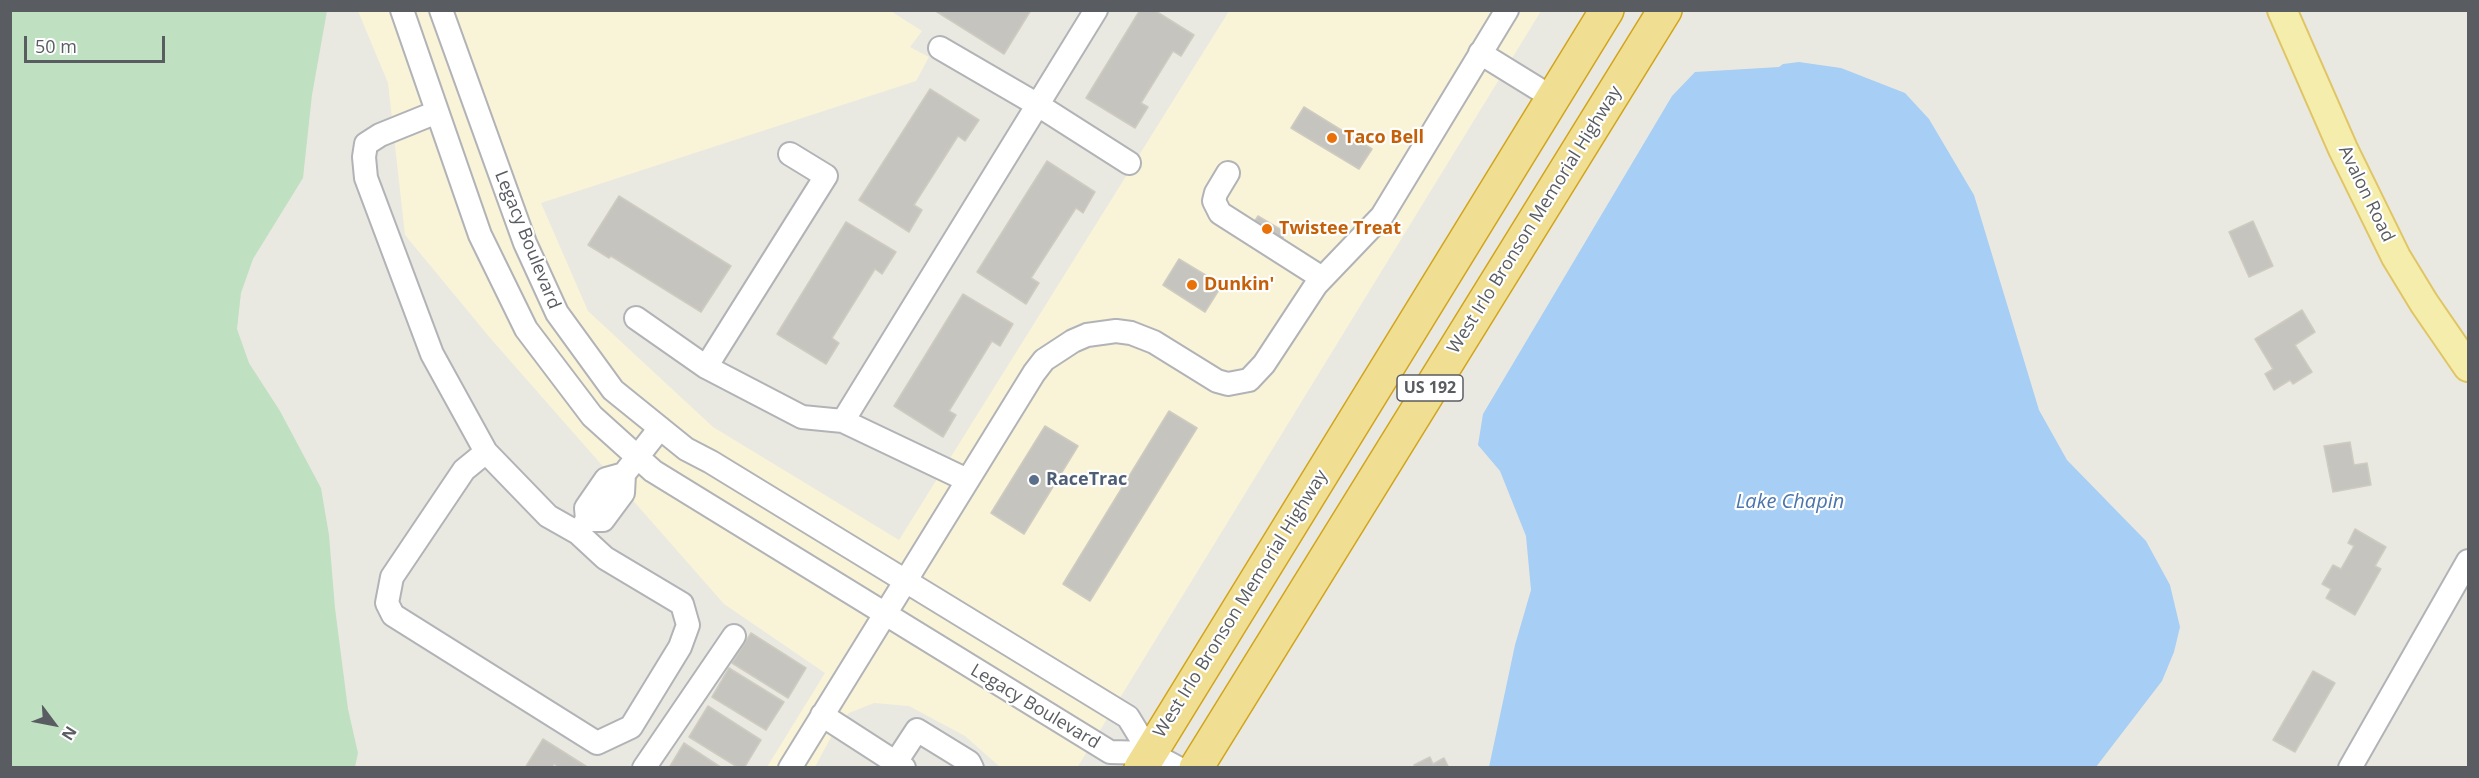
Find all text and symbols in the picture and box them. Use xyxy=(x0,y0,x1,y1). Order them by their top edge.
scale bar xyxy=(27,24,168,62)
text: 50 m xyxy=(35,34,77,58)
street label: West Irlo Bronson Memorial Highway xyxy=(1443,82,1627,358)
place label: Taco Bell xyxy=(1344,127,1424,149)
marker: Taco Bell xyxy=(1325,131,1339,145)
street label: Avalon Road xyxy=(2333,142,2399,246)
street label: Legacy Boulevard xyxy=(489,168,565,312)
place label: Twistee Treat xyxy=(1279,218,1401,240)
marker: Twistee Treat xyxy=(1260,222,1274,236)
place label: Dunkin' xyxy=(1204,274,1274,296)
marker: Dunkin' xyxy=(1185,278,1199,292)
road number: US 192 xyxy=(1397,375,1463,401)
street label: West Irlo Bronson Memorial Highway xyxy=(1149,466,1333,742)
place label: RaceTrac xyxy=(1046,469,1127,491)
marker: RaceTrac xyxy=(1027,473,1041,487)
water label: Lake Chapin xyxy=(1736,490,1844,514)
street label: Legacy Boulevard xyxy=(966,660,1104,754)
north arrow xyxy=(24,694,84,754)
text: N xyxy=(56,722,82,745)

